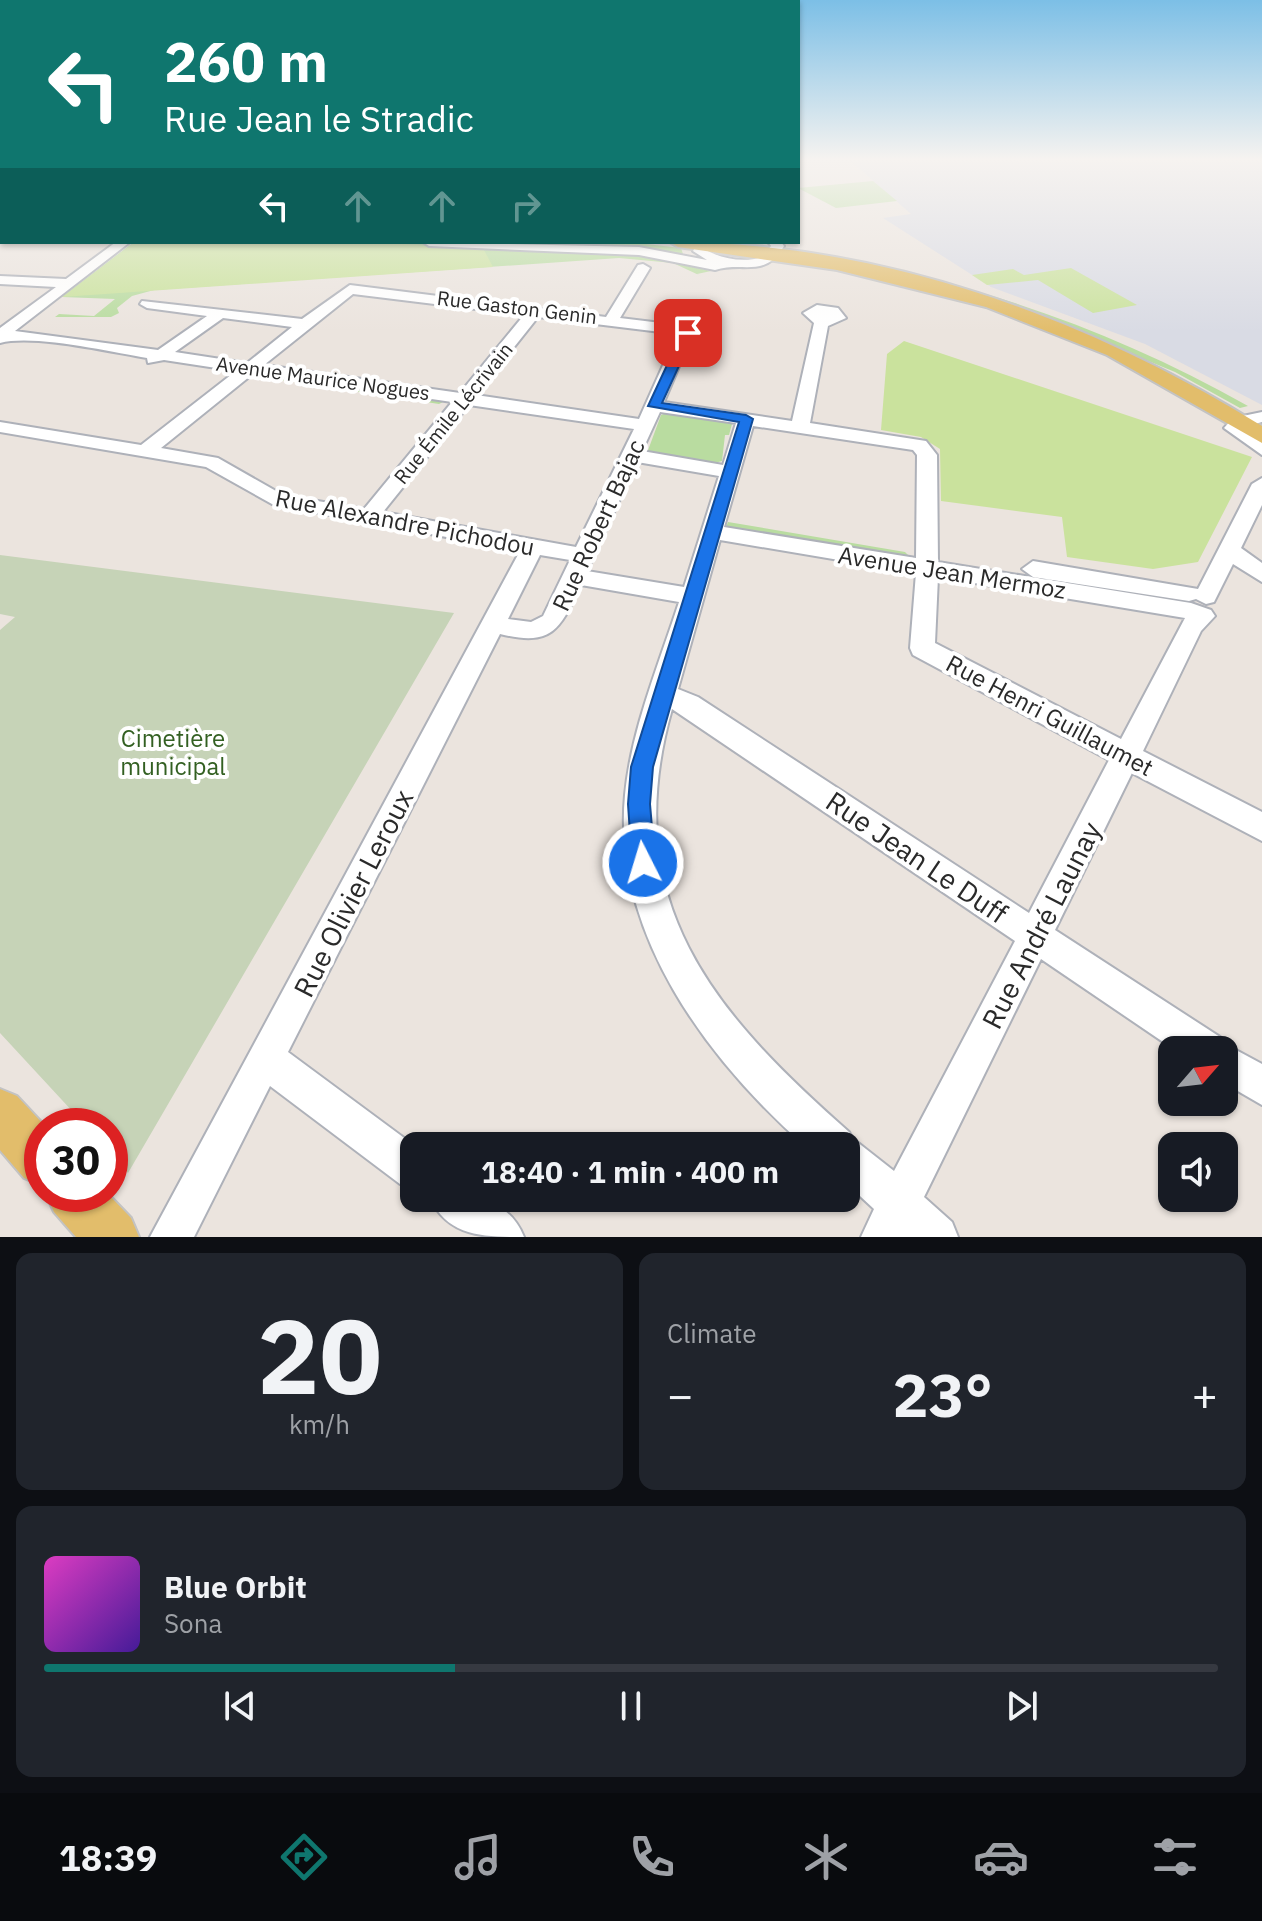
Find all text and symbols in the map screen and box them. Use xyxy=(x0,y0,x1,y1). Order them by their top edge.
text: 260 m xyxy=(164,25,328,97)
icon: left xyxy=(32,32,136,136)
text: Rue Jean le Stradic xyxy=(164,95,474,142)
icon: left xyxy=(252,184,296,228)
icon: ahead xyxy=(336,184,380,228)
icon: ahead xyxy=(420,184,464,228)
icon: right xyxy=(504,184,548,228)
street label: Rue Gaston Genin xyxy=(436,284,598,330)
pin xyxy=(654,299,722,367)
icon: arrive xyxy=(666,311,710,355)
street label: Rue Émile Lécrivain xyxy=(387,336,519,490)
street label: Avenue Maurice Nogues xyxy=(214,350,432,406)
street label: Rue Robert Bajac xyxy=(544,434,652,616)
street label: Rue Alexandre Pichodou xyxy=(273,481,537,563)
street label: Avenue Jean Mermoz xyxy=(836,538,1068,606)
street label: Rue Henri Guillaumet xyxy=(941,647,1159,783)
park label: Cimetière municipal xyxy=(120,722,226,782)
street label: Rue Olivier Leroux xyxy=(285,783,421,1003)
street label: Rue Jean Le Duff xyxy=(819,783,1015,931)
street label: Rue André Launay xyxy=(973,815,1109,1035)
position arrow xyxy=(601,821,685,905)
north arrow xyxy=(1158,1036,1238,1116)
map controls xyxy=(1158,1036,1238,1212)
speed limit sign: 30 xyxy=(24,1108,128,1212)
button: sound xyxy=(1158,1132,1238,1212)
text: 18:40 · 1 min · 400 m xyxy=(481,1152,779,1191)
text: 20 xyxy=(257,1287,382,1423)
text: Climate xyxy=(667,1316,757,1350)
text: 23° xyxy=(892,1355,993,1434)
text: − xyxy=(667,1366,693,1423)
text: + xyxy=(1192,1366,1218,1423)
text: km/h xyxy=(289,1407,350,1441)
text: Blue Orbit xyxy=(164,1567,307,1606)
text: Sona xyxy=(164,1606,222,1640)
icon: previous xyxy=(218,1684,262,1728)
icon: pause xyxy=(609,1684,653,1728)
icon: next xyxy=(1000,1684,1044,1728)
icon: directions xyxy=(276,1829,332,1885)
icon: music xyxy=(450,1829,506,1885)
icon: phone xyxy=(624,1829,680,1885)
icon: climate xyxy=(798,1829,854,1885)
icon: car xyxy=(973,1829,1029,1885)
icon: filters xyxy=(1147,1829,1203,1885)
text: 18:39 xyxy=(59,1834,157,1881)

